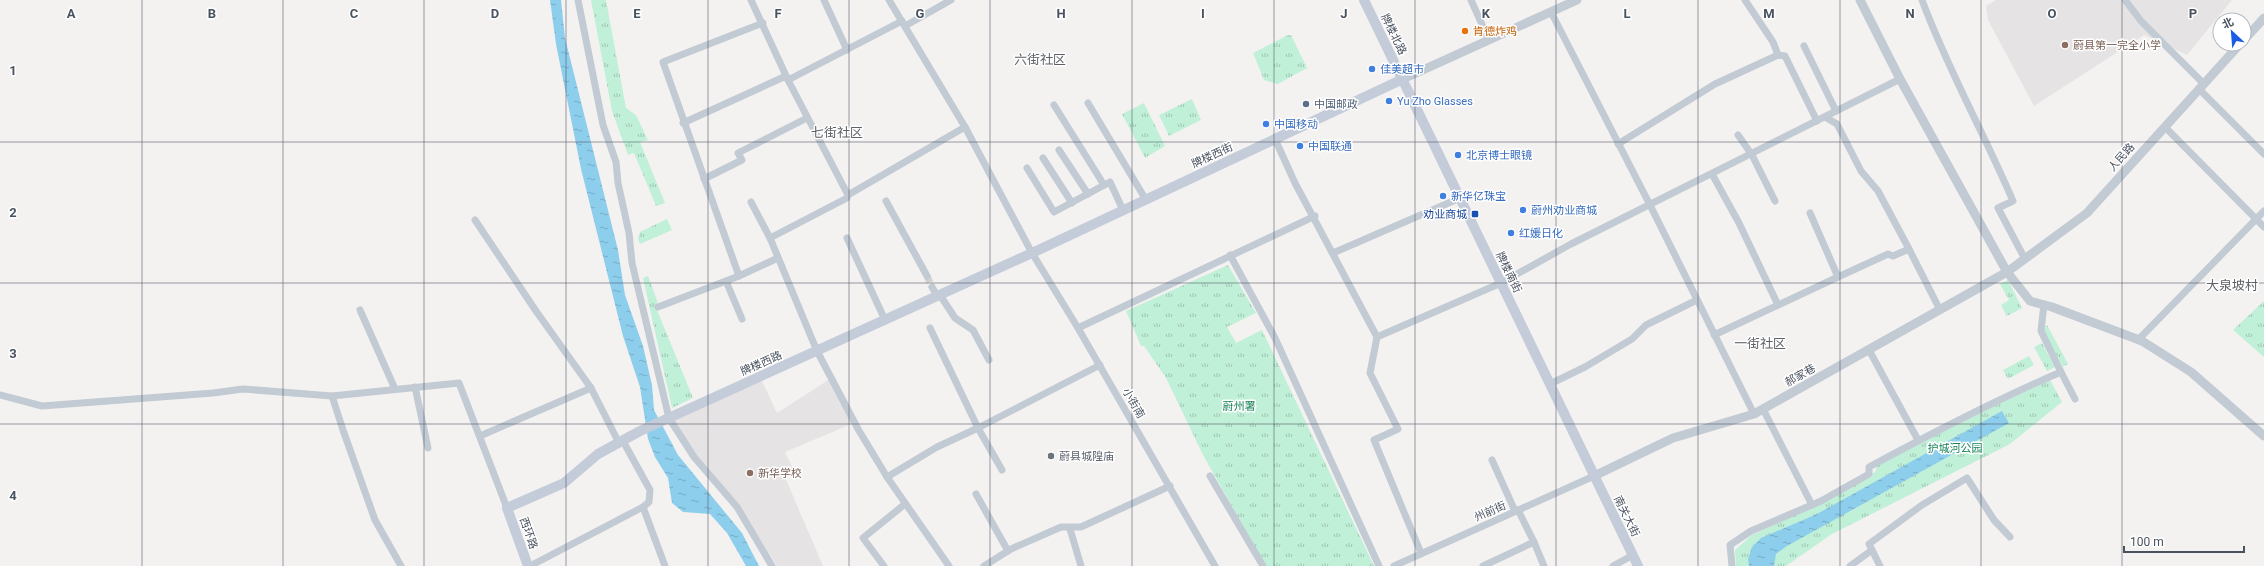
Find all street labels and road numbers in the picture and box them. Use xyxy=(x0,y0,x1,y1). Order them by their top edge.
street label: 牌楼北路 xyxy=(1378,12,1409,57)
street label: 牌楼西街 xyxy=(1190,140,1235,171)
street label: 人民路 xyxy=(2106,141,2137,174)
street label: 牌楼南街 xyxy=(1493,250,1524,295)
street label: 牌楼西路 xyxy=(738,349,784,378)
street label: 郝家巷 xyxy=(1783,362,1818,389)
street label: 小街南 xyxy=(1120,386,1147,421)
street label: 南关大街 xyxy=(1611,494,1642,539)
street label: 州前街 xyxy=(1472,499,1508,524)
street label: 西环路 xyxy=(517,515,540,551)

